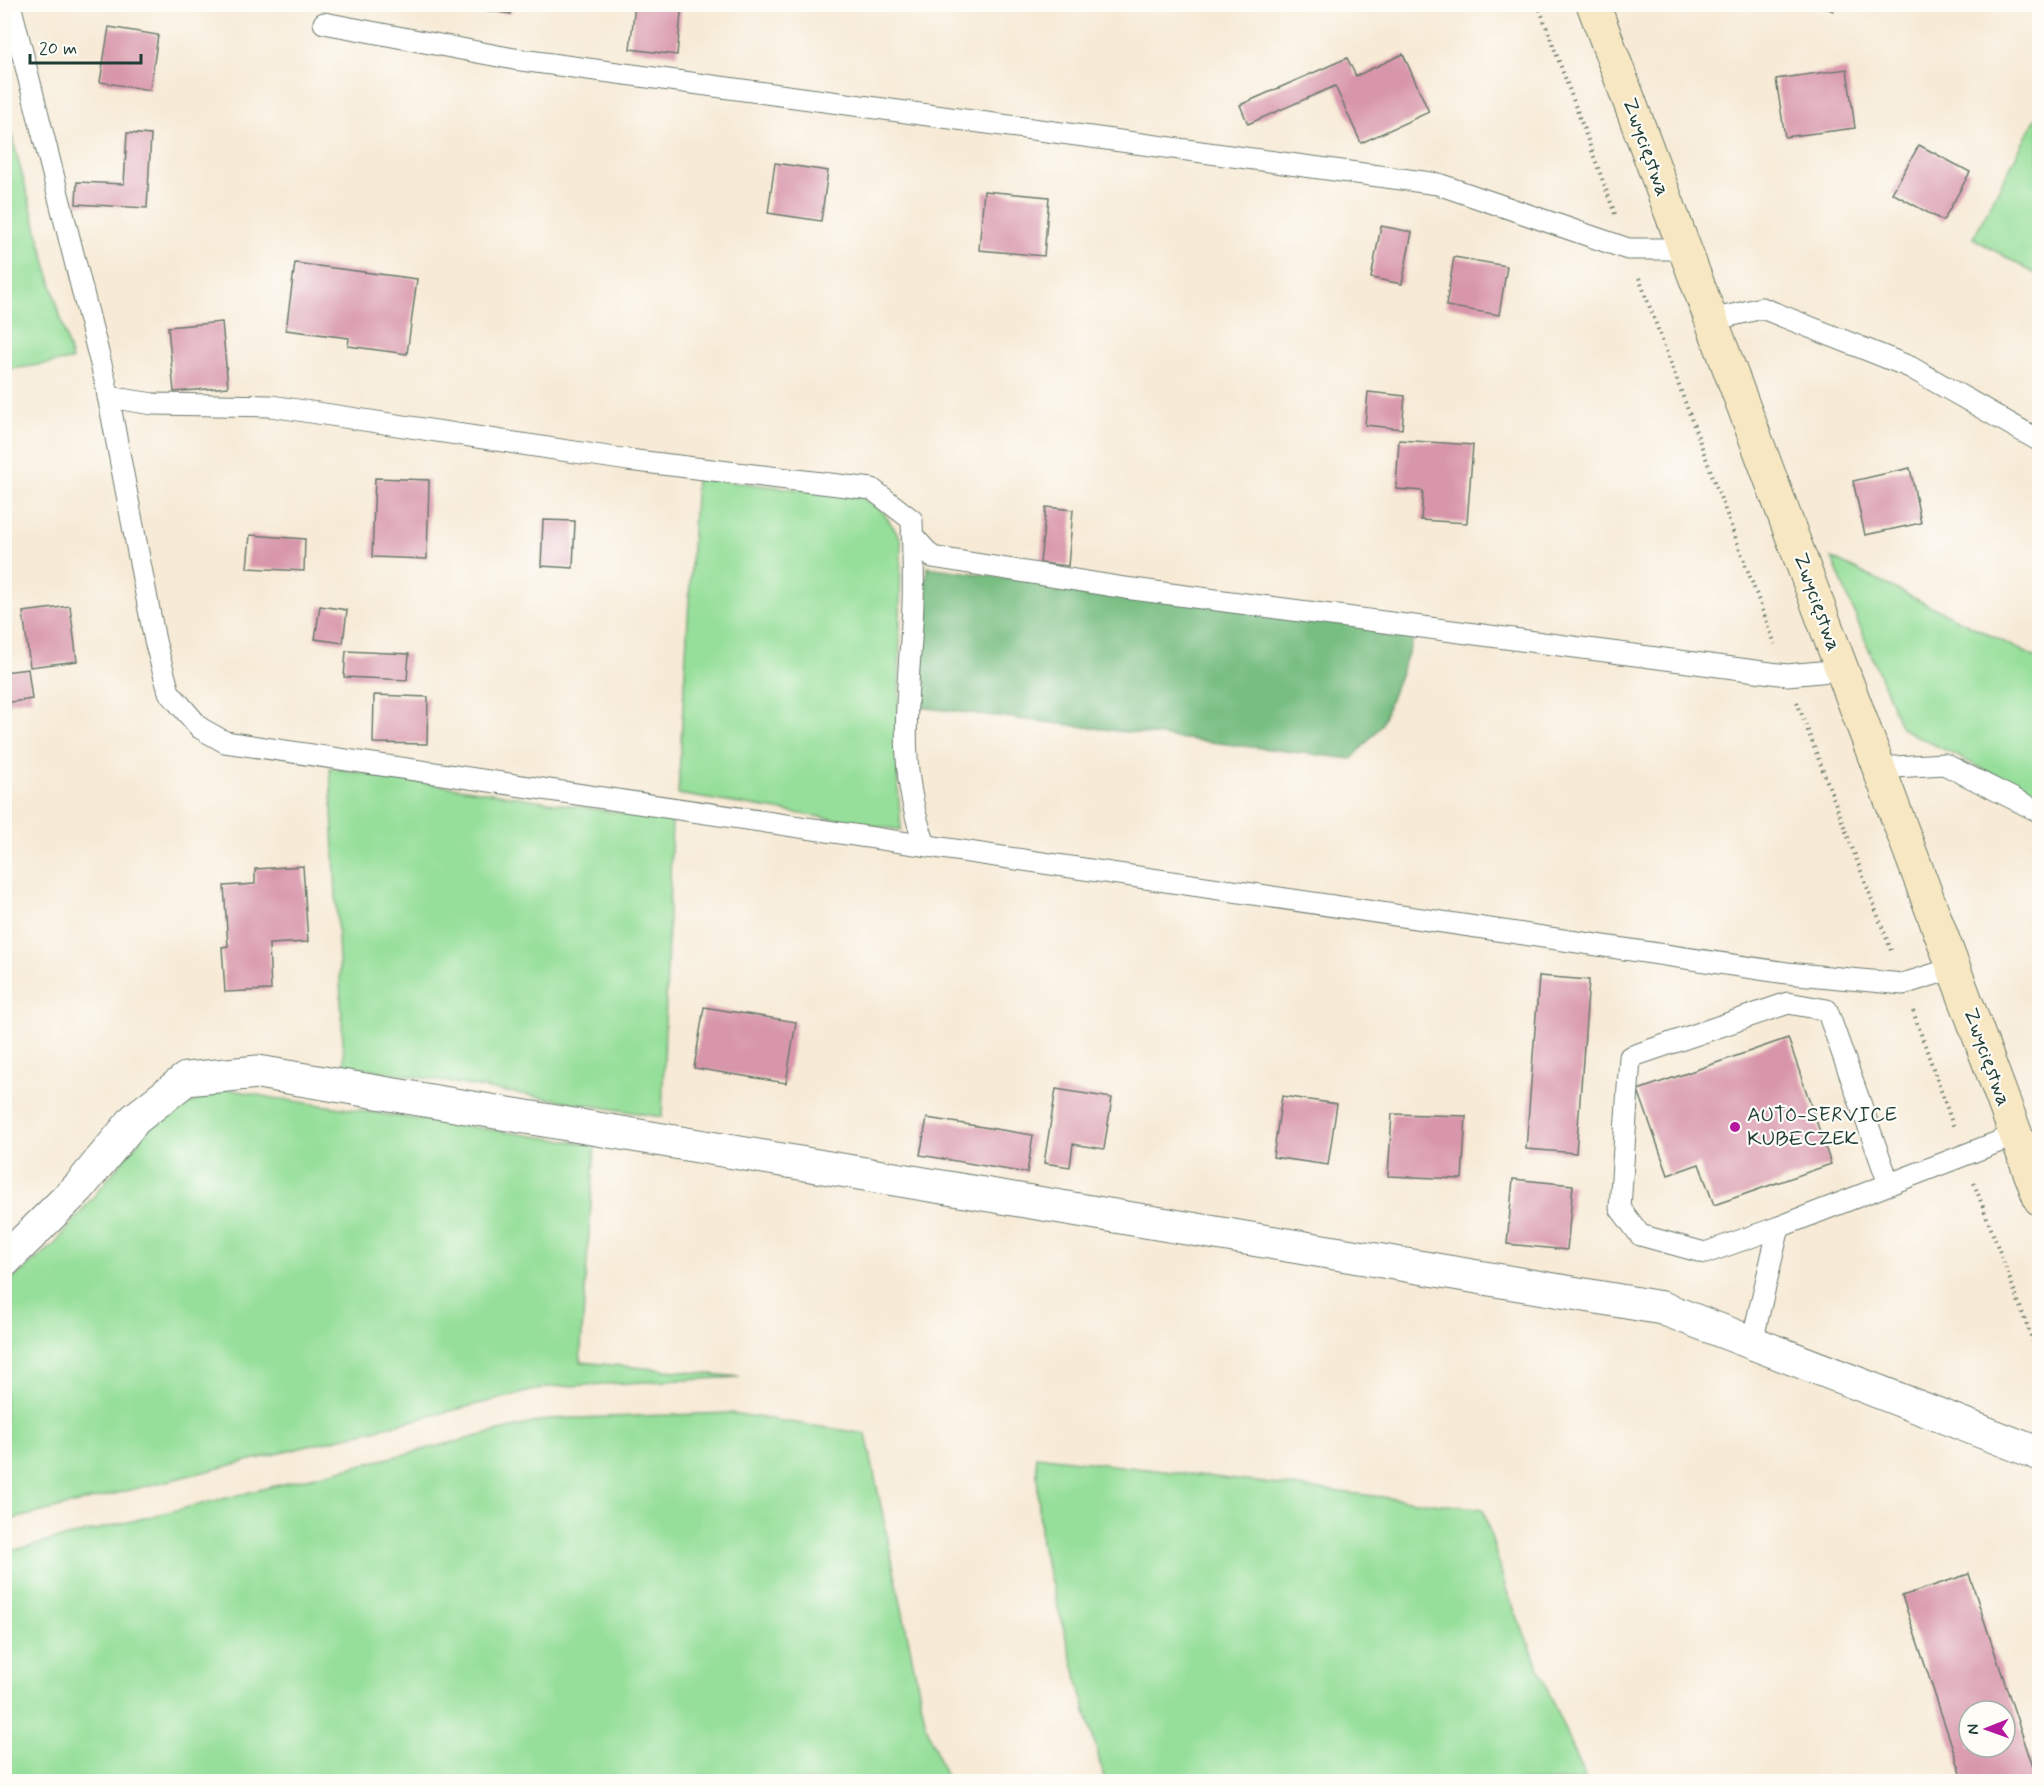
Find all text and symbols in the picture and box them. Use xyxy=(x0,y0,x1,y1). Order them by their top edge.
scale bar xyxy=(30,27,141,65)
text: 20 m xyxy=(39,37,77,61)
street label: Zwycięstwa xyxy=(1615,94,1677,200)
street label: Zwycięstwa xyxy=(1786,549,1848,655)
street label: Zwycięstwa xyxy=(1956,1004,2018,1110)
place label: AUTO-SERVICE KUBECZEK xyxy=(1747,1101,1897,1153)
marker: AUTO-SERVICE KUBECZEK xyxy=(1728,1120,1742,1134)
north arrow xyxy=(1957,1699,2017,1759)
text: N xyxy=(1963,1724,1984,1735)

